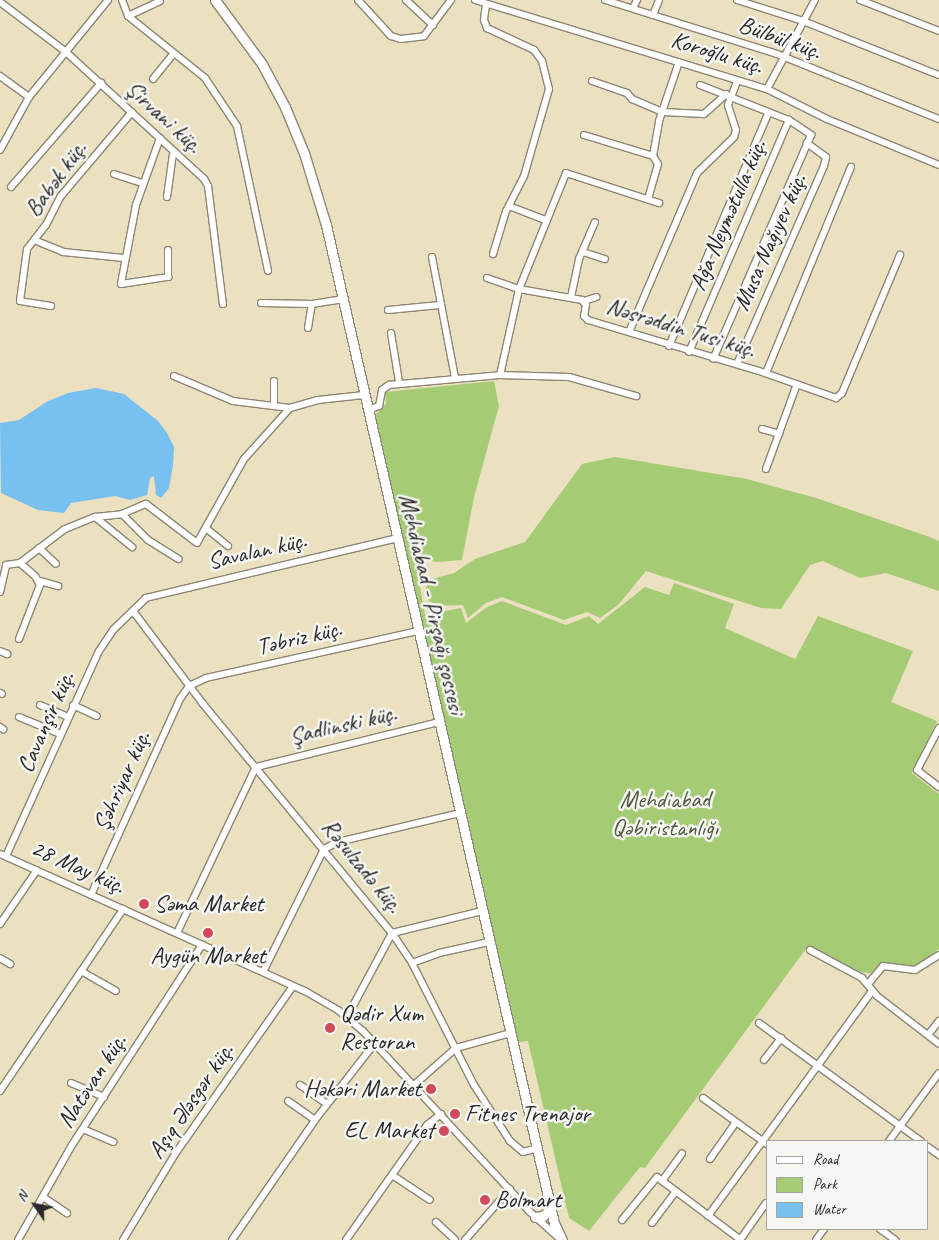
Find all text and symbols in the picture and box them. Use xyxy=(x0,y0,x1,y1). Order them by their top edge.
street label: Bülbül küç. xyxy=(735,10,825,66)
street label: Koroğlu küç. xyxy=(668,25,766,81)
street label: Şirvani küç. xyxy=(120,74,208,160)
street label: Babək küç. xyxy=(19,135,93,223)
street label: Ağa Neymətulla küç. xyxy=(683,135,773,295)
street label: Musa Nağıyev küç. xyxy=(727,168,813,316)
street label: Nəsrəddin Tusi küç. xyxy=(603,292,759,364)
street label: Mehdiabad - Pirşağı şossesi xyxy=(393,491,471,717)
street label: Savalan küç. xyxy=(205,526,309,576)
street label: Təbriz küç. xyxy=(254,614,344,662)
street label: Cavanşir küç. xyxy=(11,667,81,777)
street label: Şadlinski küç. xyxy=(287,699,399,751)
street label: Şəhriyar küç. xyxy=(87,726,157,836)
park label: Mehdiabad Qəbiristanlığı xyxy=(612,786,718,842)
street label: Rəsulzadə küç. xyxy=(315,813,409,919)
street label: 28 May küç. xyxy=(27,834,129,900)
place label: Səma Market xyxy=(154,890,264,918)
marker: Səma Market xyxy=(138,898,150,910)
marker: Aygün Market xyxy=(202,927,214,939)
place label: Aygün Market xyxy=(151,942,265,970)
place label: Qədir Xum Restoran xyxy=(340,1000,422,1056)
marker: Qədir Xum Restoran xyxy=(324,1022,336,1034)
street label: Natəvan küç. xyxy=(51,1029,133,1133)
street label: Aşıq Ələsgər küç. xyxy=(142,1038,240,1164)
place label: Həkəri Market xyxy=(303,1075,421,1103)
marker: Həkəri Market xyxy=(425,1083,437,1095)
place label: Fitnes Trenajor xyxy=(465,1100,589,1128)
marker: Fitnes Trenajor xyxy=(449,1108,461,1120)
place label: EL Market xyxy=(344,1117,434,1145)
marker: EL Market xyxy=(438,1125,450,1137)
legend xyxy=(766,1140,929,1230)
text: Road xyxy=(813,1150,838,1169)
text: Park xyxy=(813,1175,837,1194)
north arrow xyxy=(10,1180,60,1230)
place label: Bolmart xyxy=(495,1186,561,1214)
text: N xyxy=(13,1188,31,1205)
marker: Bolmart xyxy=(479,1194,491,1206)
text: Water xyxy=(813,1200,846,1219)

